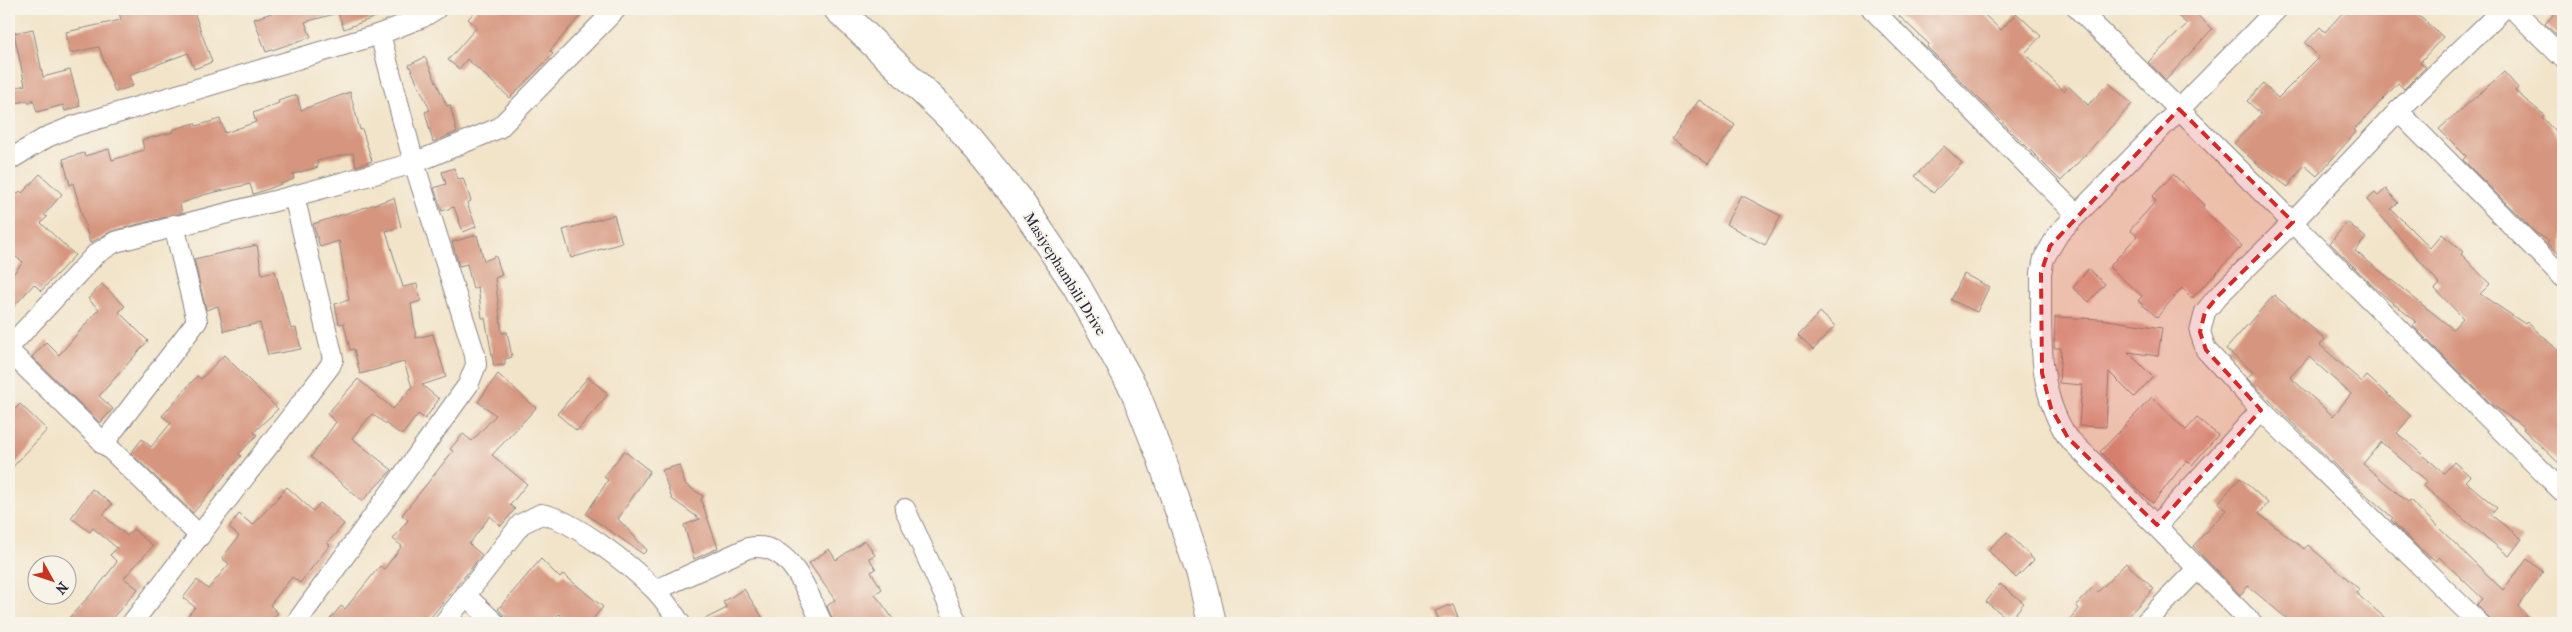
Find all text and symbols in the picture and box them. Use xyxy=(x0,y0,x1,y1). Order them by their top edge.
street label: Masiyephambili Drive xyxy=(1020,209,1111,339)
north arrow xyxy=(28,554,78,604)
text: N xyxy=(51,579,72,598)

